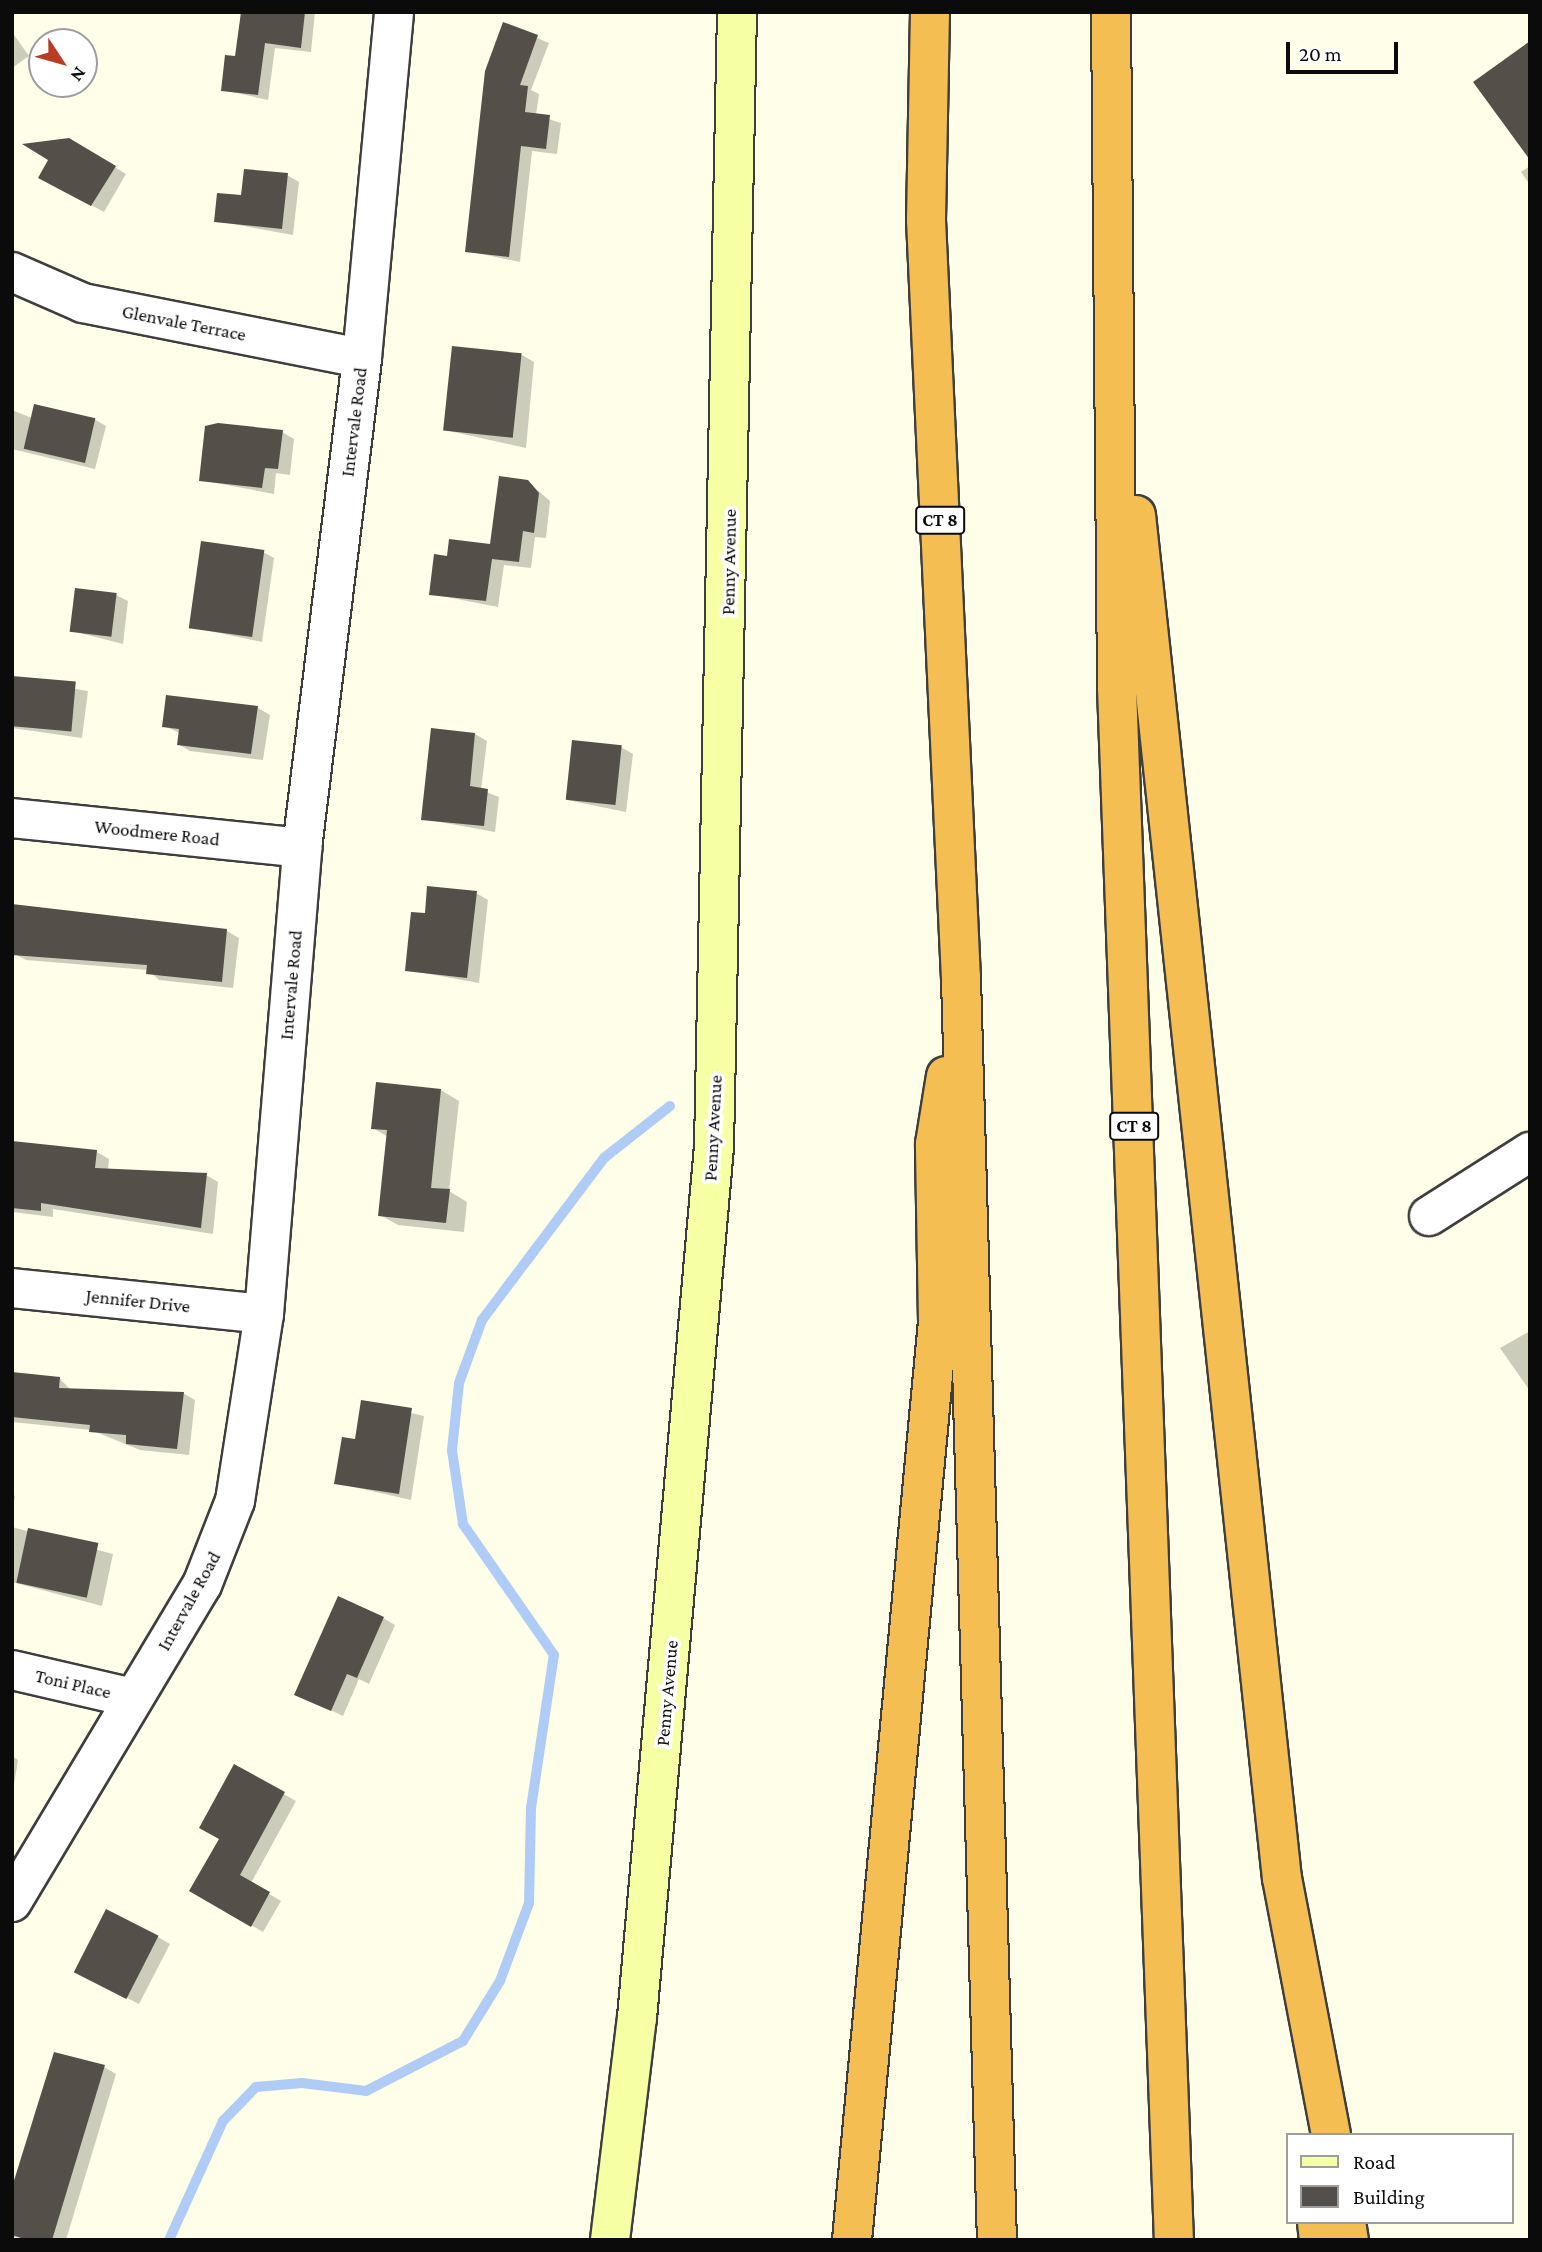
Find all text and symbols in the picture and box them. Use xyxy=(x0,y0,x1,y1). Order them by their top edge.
north arrow xyxy=(28,28,98,98)
scale bar xyxy=(1290,28,1402,72)
text: 20 m xyxy=(1299,42,1342,66)
text: N xyxy=(66,63,91,86)
street label: Glenvale Terrace xyxy=(120,300,248,346)
street label: Intervale Road xyxy=(336,366,372,478)
road number: CT 8 xyxy=(914,506,966,534)
street label: Penny Avenue xyxy=(717,509,741,615)
street label: Woodmere Road xyxy=(93,815,221,851)
street label: Intervale Road xyxy=(275,929,307,1041)
street label: Penny Avenue xyxy=(699,1074,727,1182)
road number: CT 8 xyxy=(1108,1112,1160,1140)
street label: Jennifer Drive xyxy=(85,1284,191,1318)
street label: Intervale Road xyxy=(152,1547,226,1655)
street label: Penny Avenue xyxy=(651,1639,683,1747)
street label: Toni Place xyxy=(33,1664,113,1704)
legend xyxy=(1286,2133,1514,2224)
text: Road xyxy=(1353,2150,1396,2174)
text: Building xyxy=(1353,2185,1425,2209)

